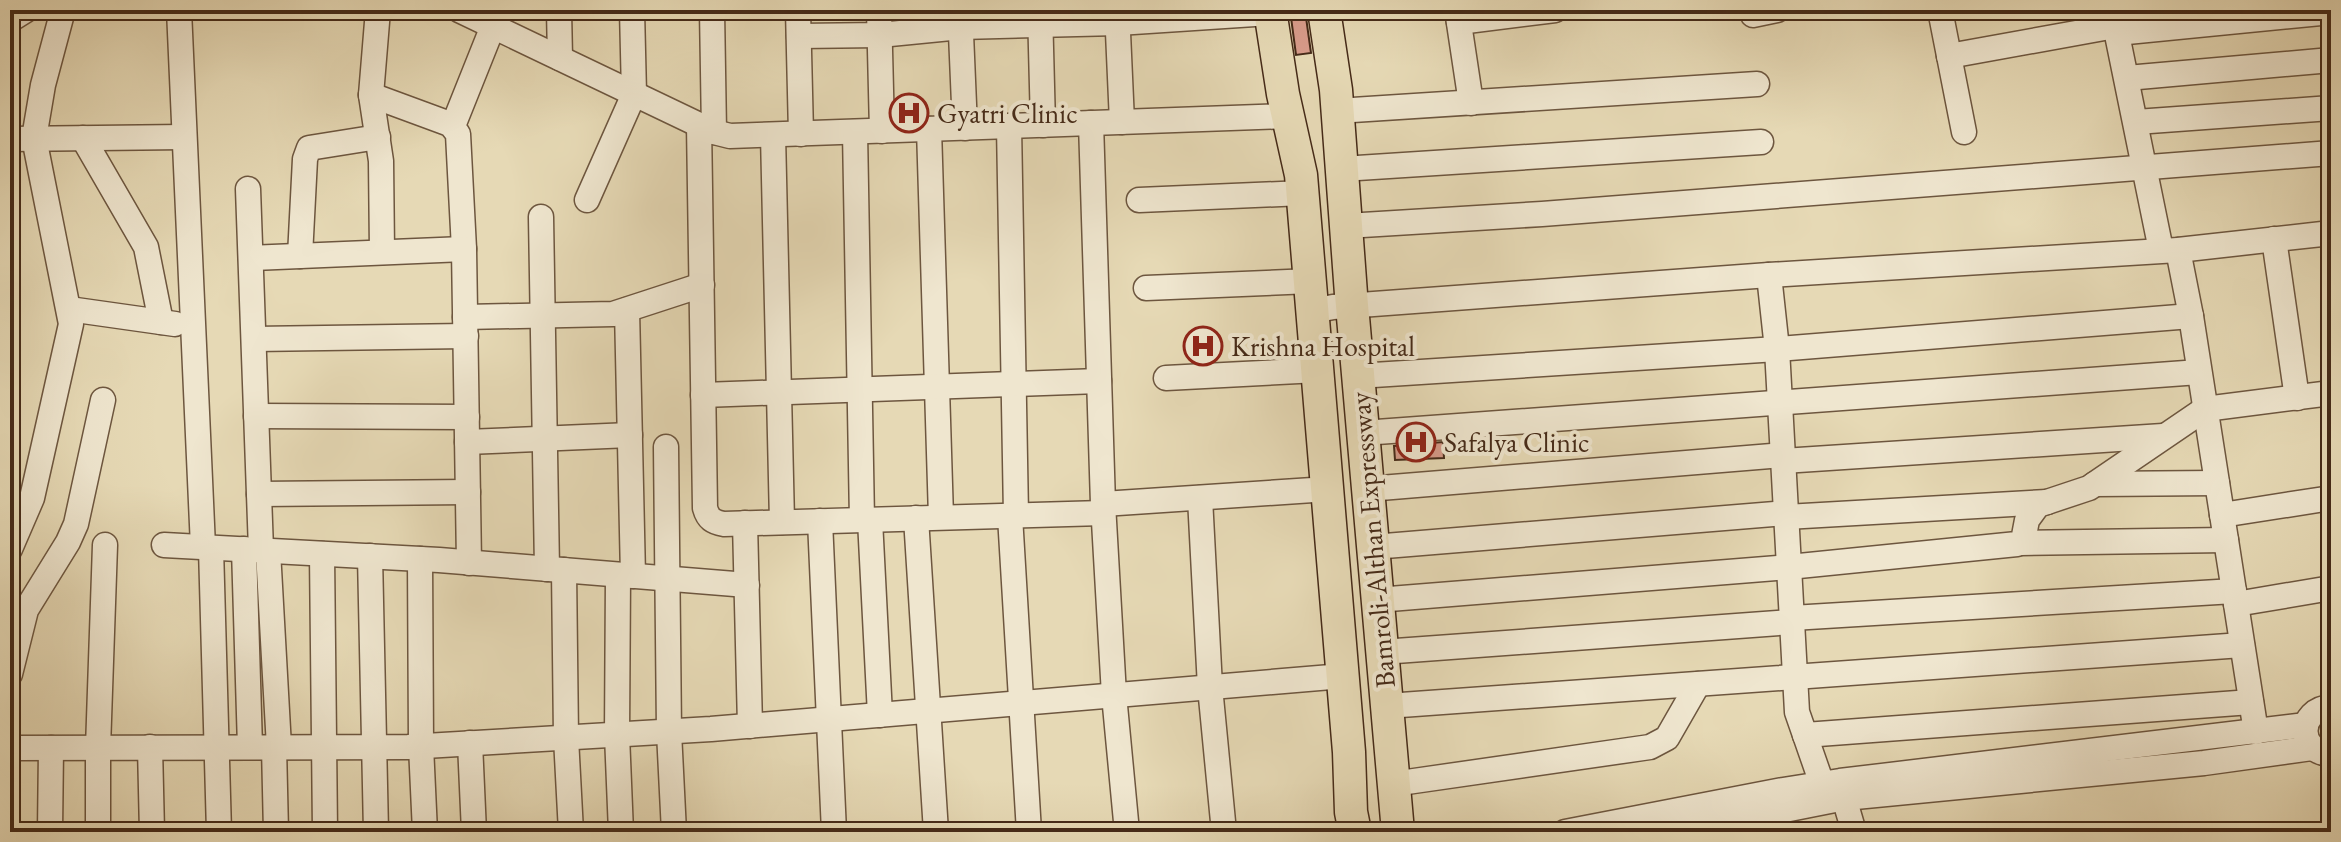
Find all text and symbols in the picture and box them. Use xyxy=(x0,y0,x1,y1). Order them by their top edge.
hospital icon: Gyatri Clinic xyxy=(888,92,930,134)
place label: Gyatri Clinic xyxy=(937,95,1078,131)
hospital icon: Krishna Hospital xyxy=(1182,325,1224,367)
place label: Krishna Hospital xyxy=(1231,328,1415,364)
street label: Bamroli-Althan Expressway xyxy=(1341,390,1403,689)
hospital icon: Safalya Clinic xyxy=(1395,421,1437,463)
place label: Safalya Clinic xyxy=(1444,424,1589,460)

